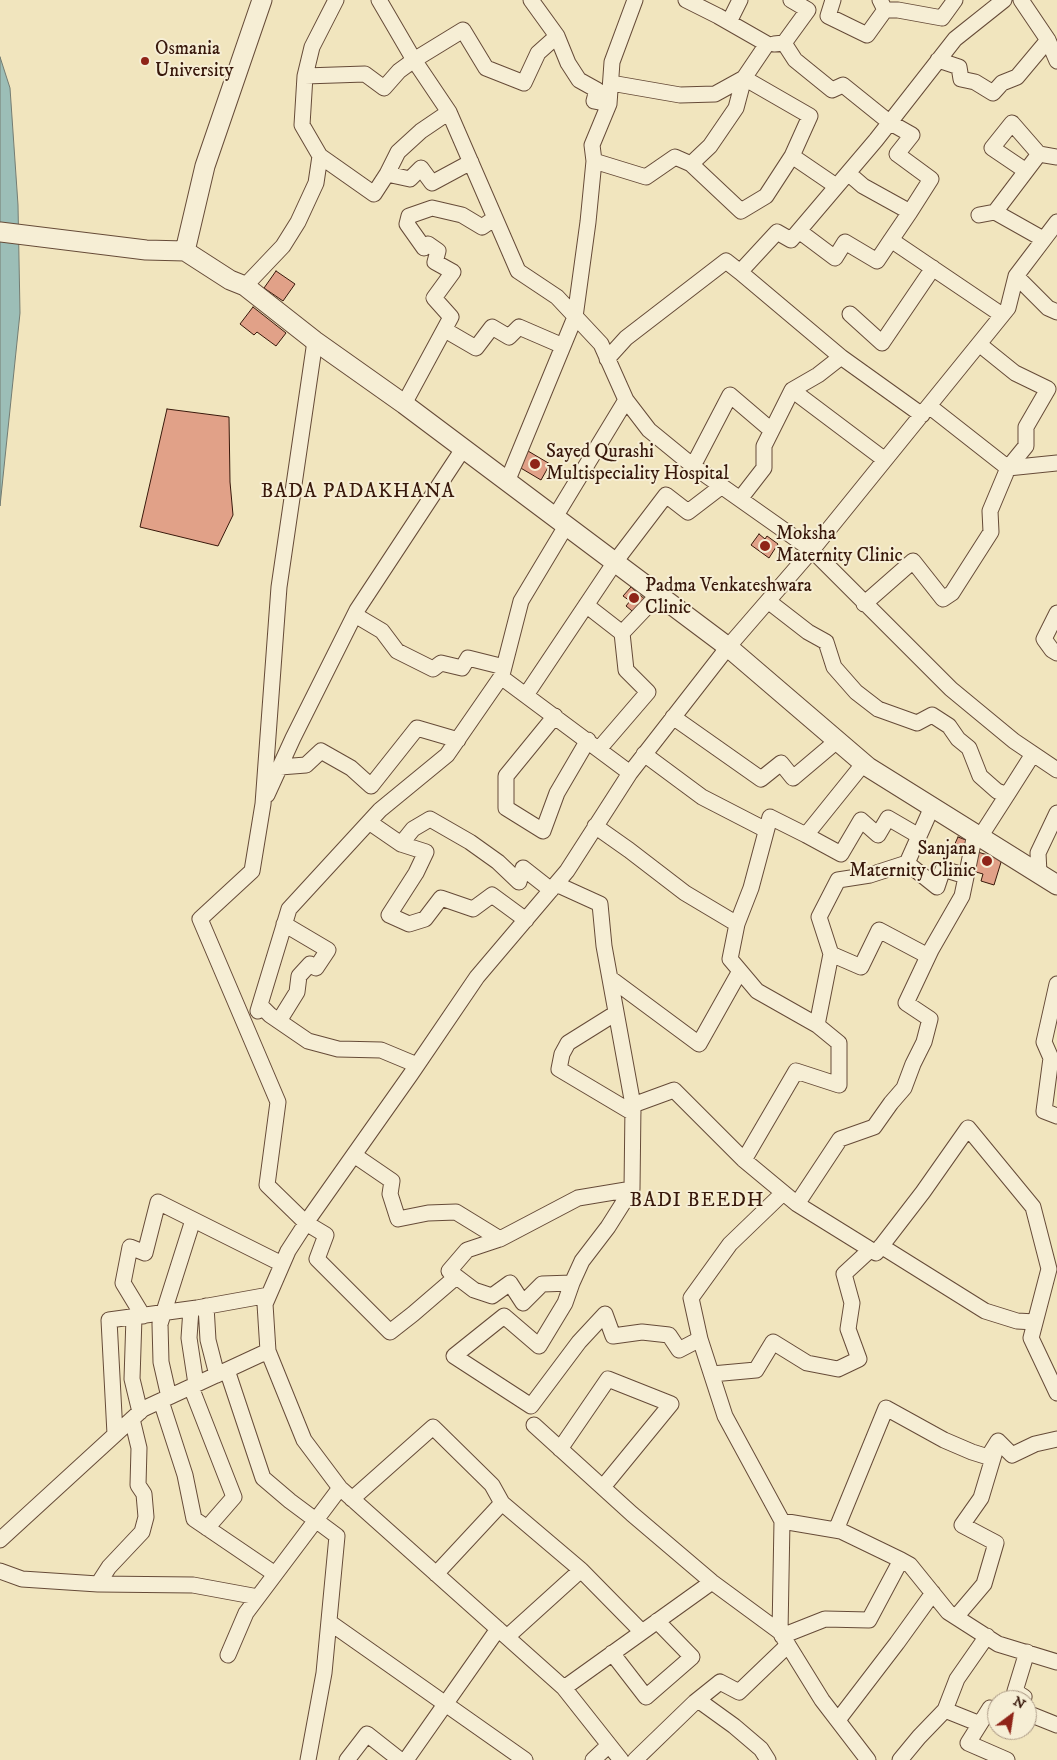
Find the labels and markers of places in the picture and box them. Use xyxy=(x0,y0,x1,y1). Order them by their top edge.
place label: Osmania University xyxy=(155,39,234,83)
marker: Osmania University xyxy=(139,55,151,67)
place label: Sayed Qurashi Multispeciality Hospital xyxy=(546,442,729,486)
marker: Sayed Qurashi Multispeciality Hospital xyxy=(528,457,542,471)
place label: Moksha Maternity Clinic xyxy=(776,524,903,568)
marker: Moksha Maternity Clinic xyxy=(758,539,772,553)
place label: Padma Venkateshwara Clinic xyxy=(645,576,812,620)
marker: Padma Venkateshwara Clinic xyxy=(627,591,641,605)
place label: Sanjana Maternity Clinic xyxy=(849,839,976,883)
marker: Sanjana Maternity Clinic xyxy=(980,854,994,868)

